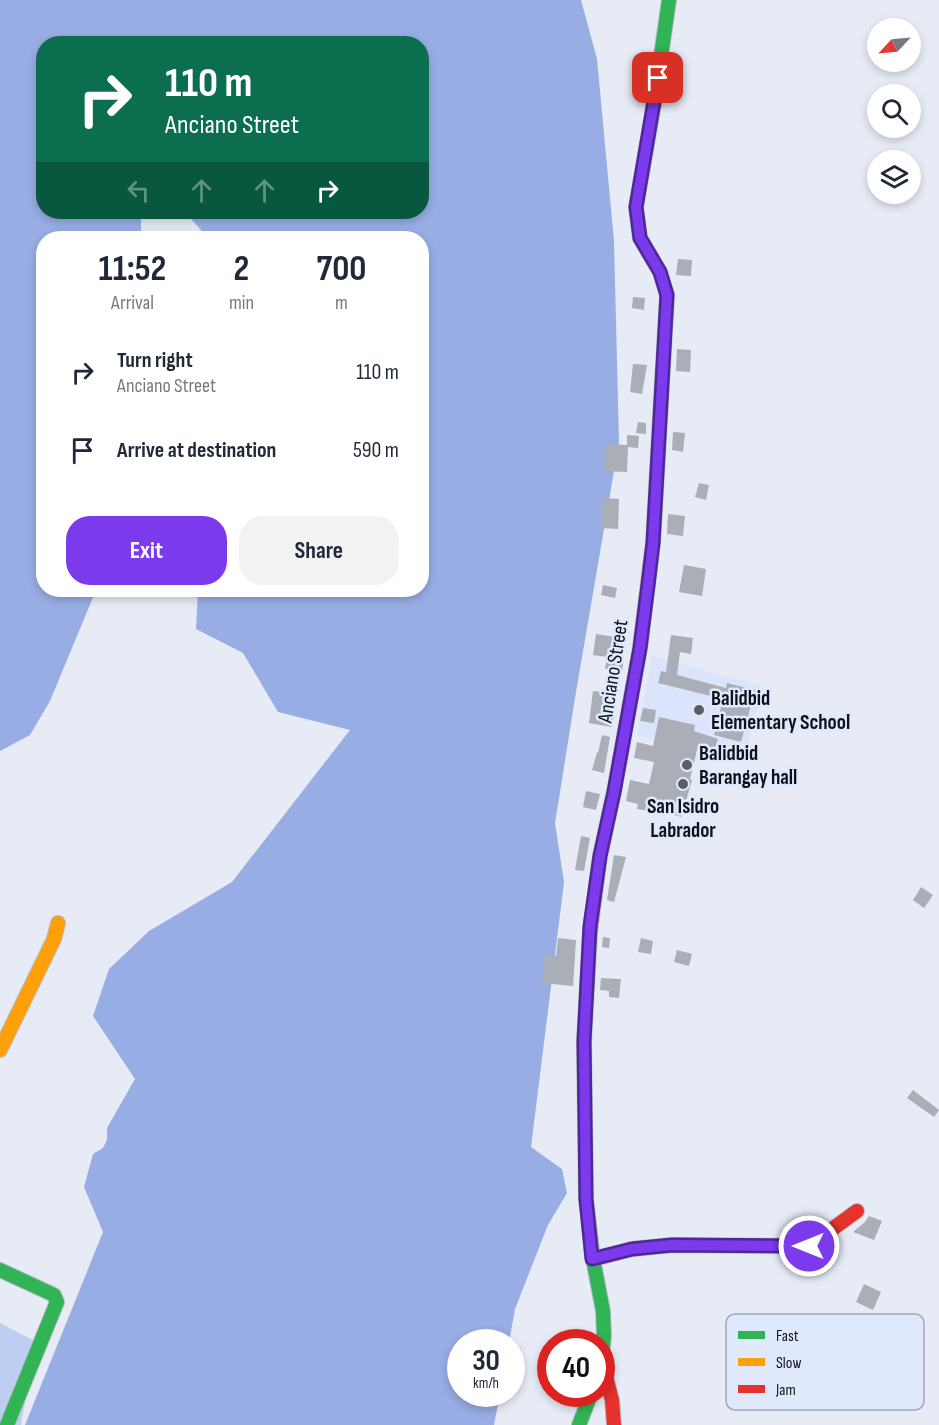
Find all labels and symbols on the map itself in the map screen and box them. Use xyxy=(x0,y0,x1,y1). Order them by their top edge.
north arrow xyxy=(867,18,921,72)
pin xyxy=(632,52,683,103)
street label: Anciano Street xyxy=(592,618,633,725)
place label: Balidbid Elementary School xyxy=(711,686,850,735)
marker: Balidbid Elementary School xyxy=(692,703,706,717)
place label: Balidbid Barangay hall xyxy=(699,741,797,790)
marker: Balidbid Barangay hall xyxy=(680,758,694,772)
marker: San Isidro Labrador xyxy=(676,777,690,791)
place label: San Isidro Labrador xyxy=(647,794,719,843)
position arrow xyxy=(777,1214,841,1278)
legend xyxy=(726,1314,924,1410)
text: Fast xyxy=(776,1327,799,1346)
speed limit sign: 40 xyxy=(537,1329,615,1407)
text: Slow xyxy=(776,1354,801,1373)
text: Jam xyxy=(775,1381,796,1400)

